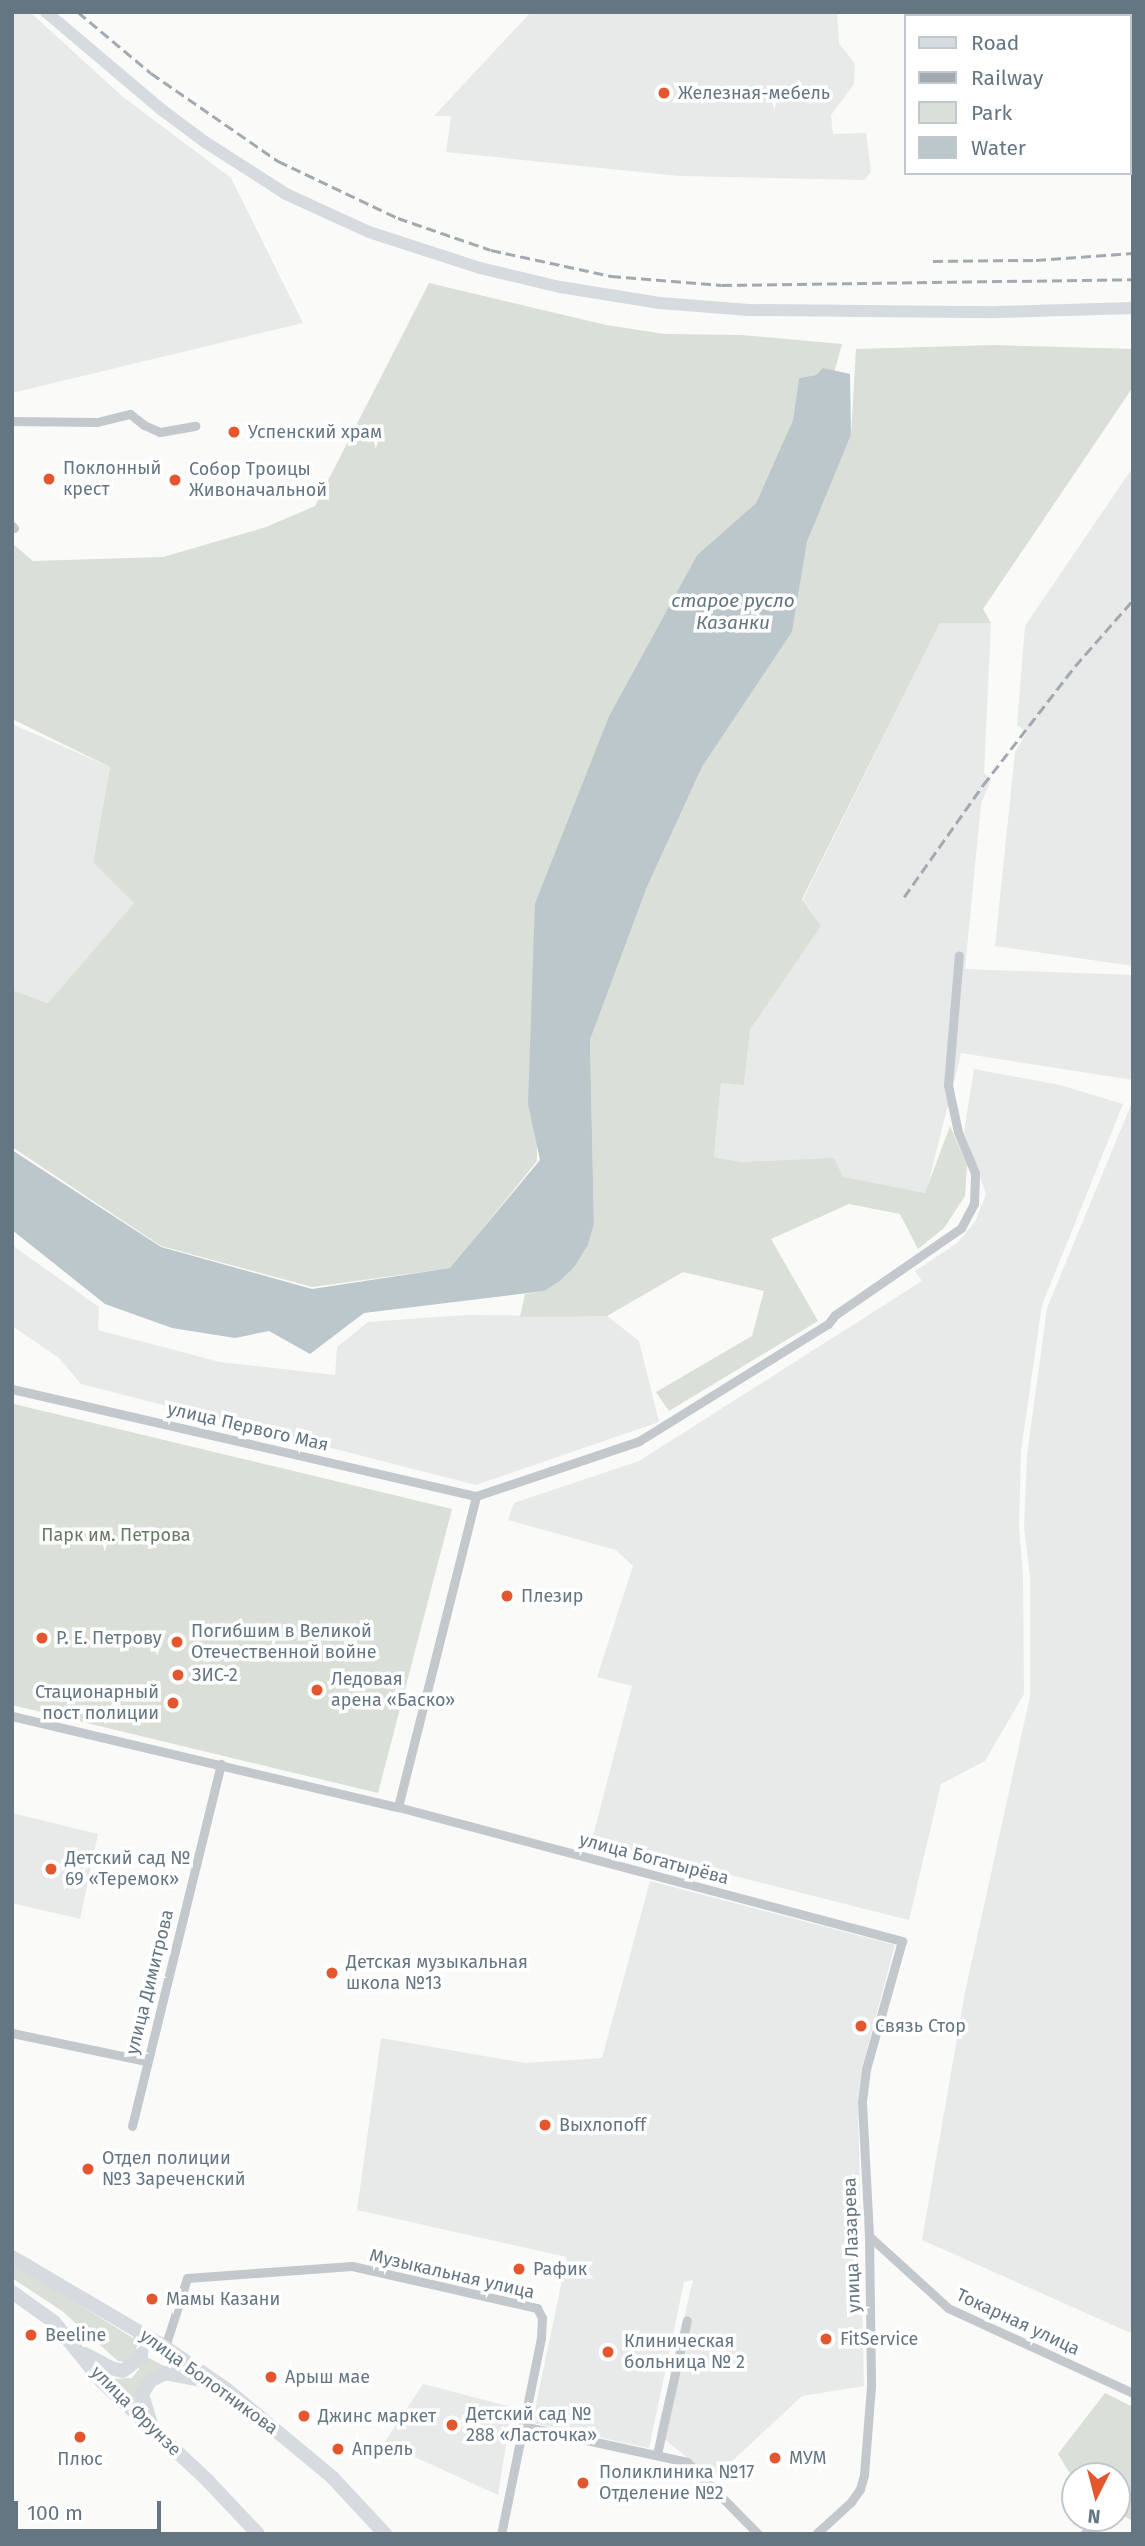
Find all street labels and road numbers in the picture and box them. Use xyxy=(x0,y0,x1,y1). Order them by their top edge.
street label: улица Первого Мая xyxy=(165,1398,331,1456)
street label: улица Богатырёва xyxy=(577,1829,731,1889)
street label: улица Димитрова xyxy=(122,1907,178,2057)
street label: улица Лазарева xyxy=(839,2177,865,2313)
street label: Музыкальная улица xyxy=(367,2245,537,2303)
street label: Токарная улица xyxy=(953,2284,1083,2360)
street label: улица Болотникова xyxy=(136,2325,282,2439)
street label: улица Фрунзе xyxy=(86,2361,186,2461)

